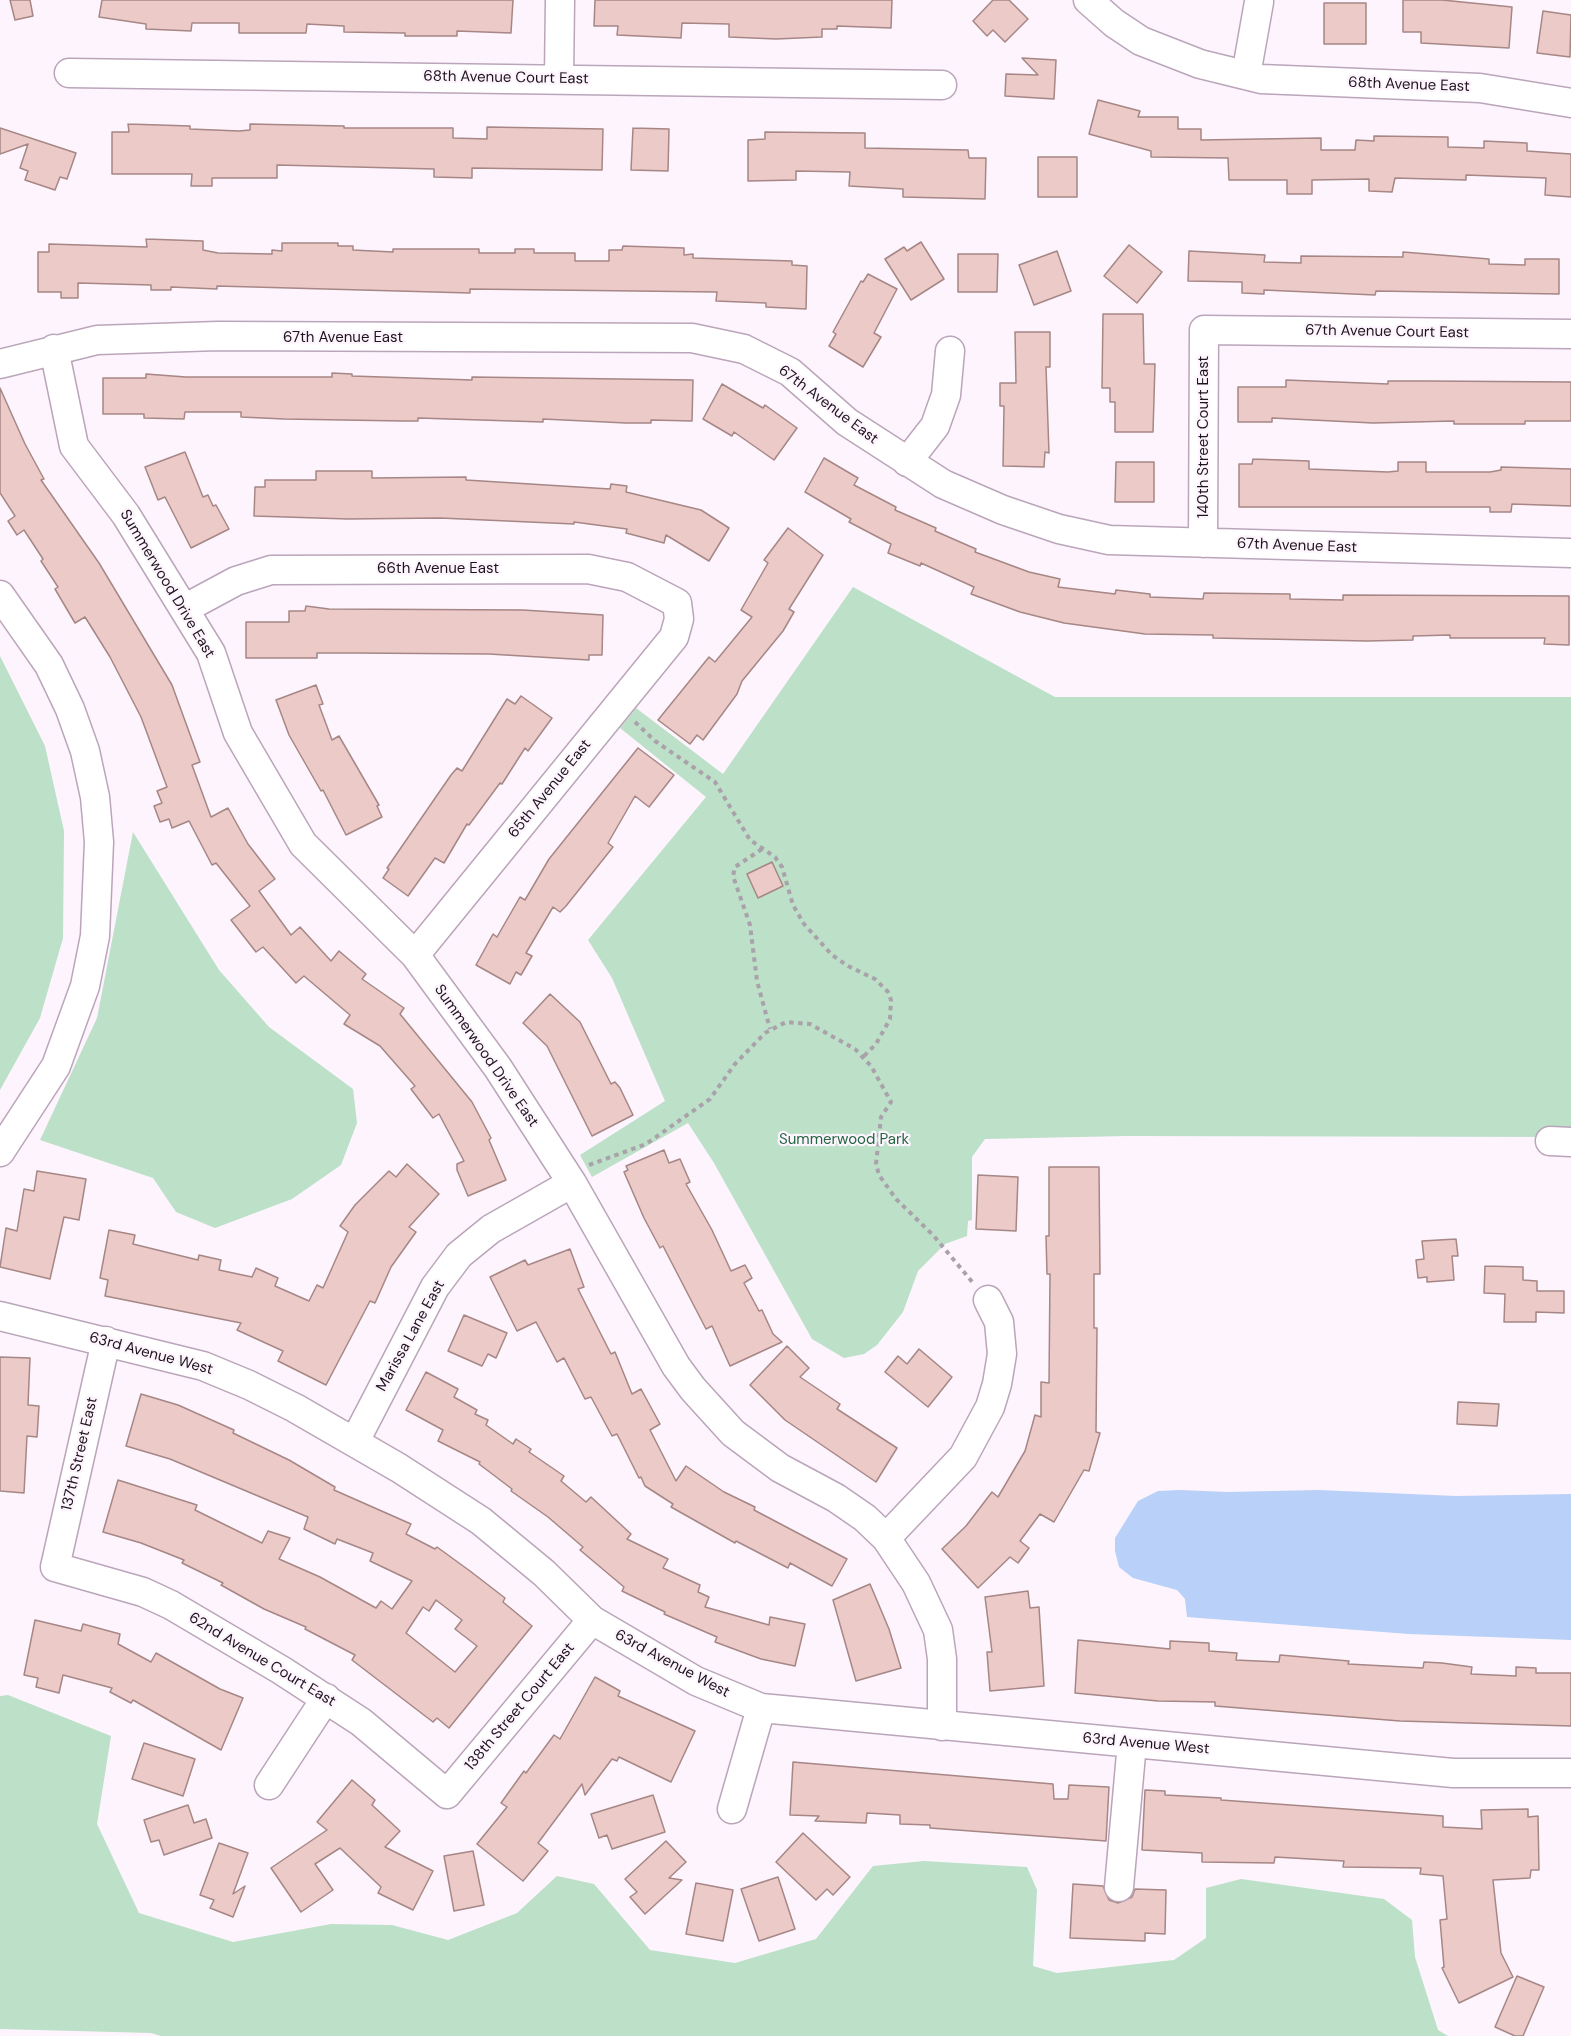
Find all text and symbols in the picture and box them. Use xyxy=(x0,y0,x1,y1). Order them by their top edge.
street label: 68th Avenue Court East xyxy=(423,68,589,88)
street label: 68th Avenue East xyxy=(1348,74,1470,96)
street label: 67th Avenue Court East xyxy=(1305,322,1469,342)
street label: 67th Avenue East xyxy=(283,329,403,347)
street label: 140th Street Court East xyxy=(1195,356,1213,518)
street label: 67th Avenue East xyxy=(775,362,881,448)
street label: Summerwood Drive East xyxy=(116,507,218,661)
street label: 67th Avenue East xyxy=(1237,535,1357,557)
street label: 66th Avenue East xyxy=(377,560,499,578)
street label: 65th Avenue East xyxy=(505,736,595,842)
street label: Summerwood Drive East xyxy=(430,981,542,1131)
park label: Summerwood Park xyxy=(779,1131,909,1149)
street label: Marissa Lane East xyxy=(373,1277,449,1395)
street label: 63rd Avenue West xyxy=(87,1329,215,1379)
street label: 137th Street East xyxy=(58,1395,102,1513)
street label: 62nd Avenue Court East xyxy=(185,1609,339,1711)
street label: 63rd Avenue West xyxy=(612,1626,732,1702)
street label: 138th Street Court East xyxy=(461,1640,579,1774)
street label: 63rd Avenue West xyxy=(1082,1729,1210,1759)

